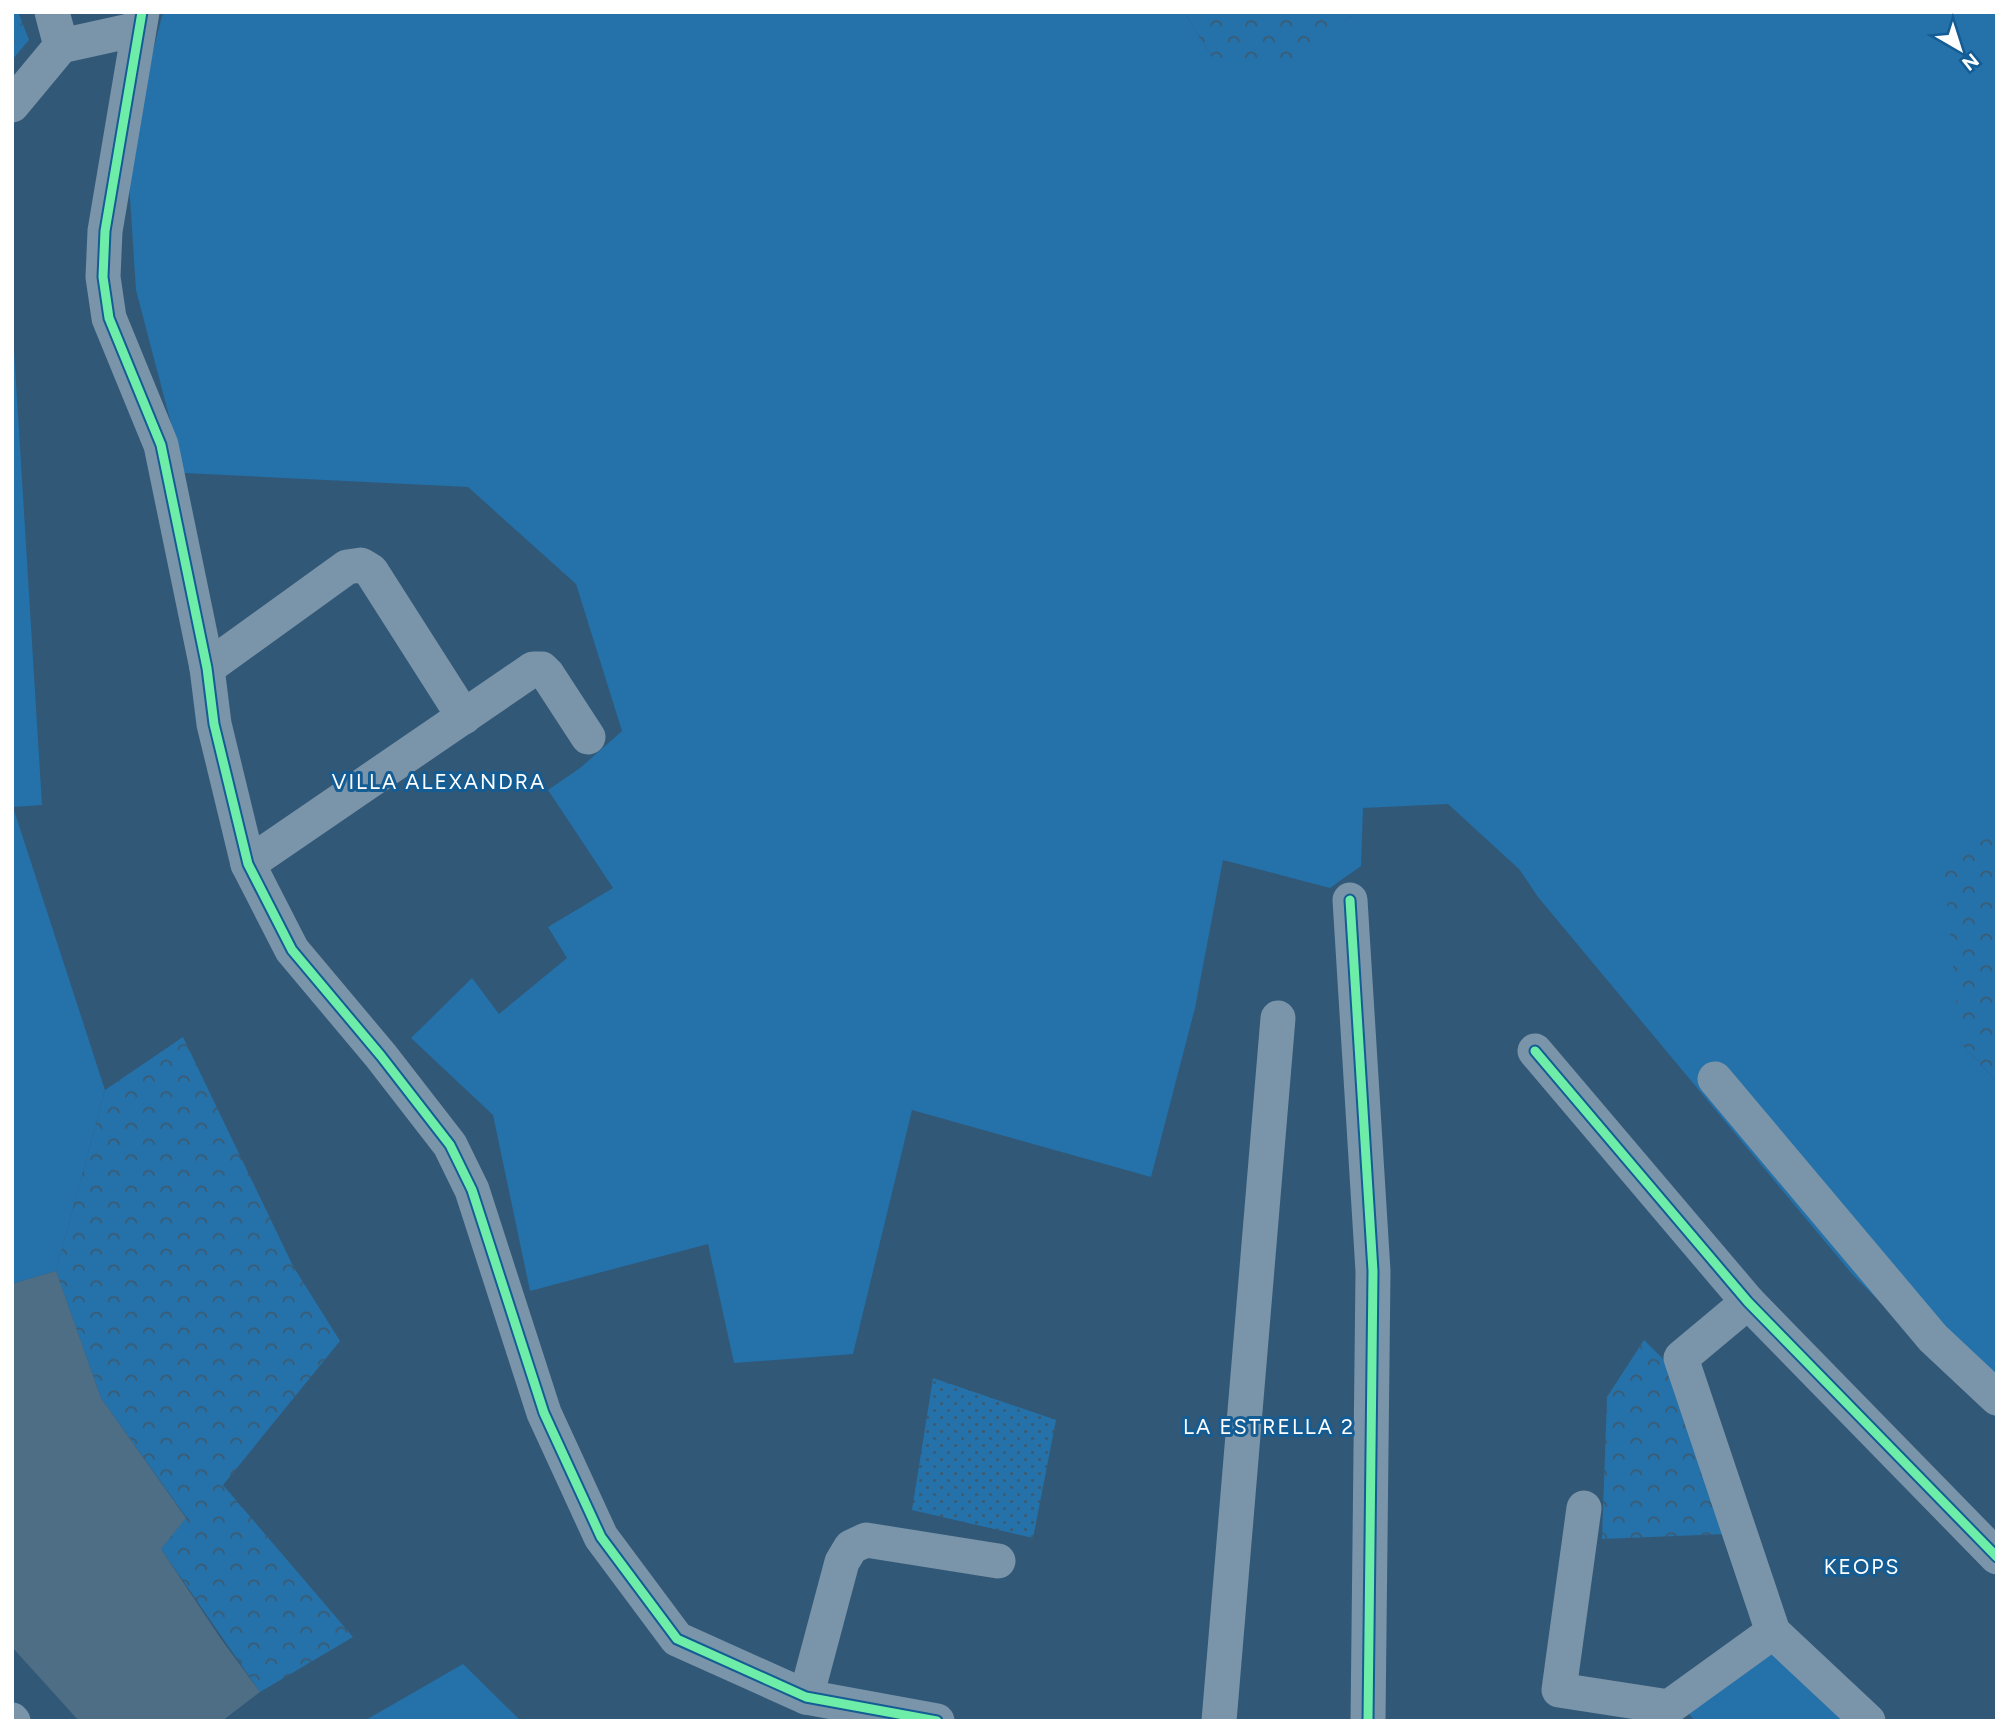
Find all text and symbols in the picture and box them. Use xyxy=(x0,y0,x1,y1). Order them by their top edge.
north arrow xyxy=(1925,14,1995,84)
text: N xyxy=(1957,48,1983,75)
district label: VILLA ALEXANDRA xyxy=(332,769,546,794)
district label: LA ESTRELLA 2 xyxy=(1183,1414,1355,1439)
district label: KEOPS xyxy=(1824,1554,1900,1579)

